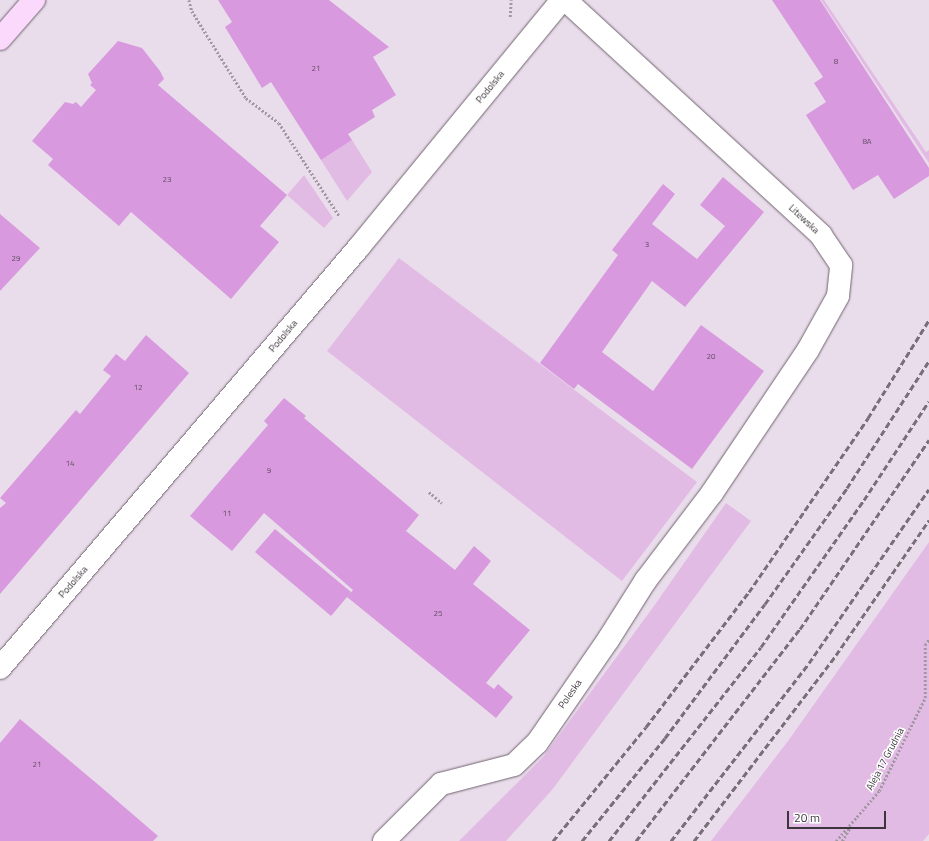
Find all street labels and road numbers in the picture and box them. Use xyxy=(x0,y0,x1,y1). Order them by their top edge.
street label: Podolska xyxy=(473,68,507,106)
street label: Litewska xyxy=(786,202,822,236)
street label: Podolska xyxy=(266,317,300,355)
street label: Podolska xyxy=(56,564,90,600)
street label: Poleska xyxy=(556,677,584,711)
street label: Aleja 17 Grudnia xyxy=(864,726,906,792)

